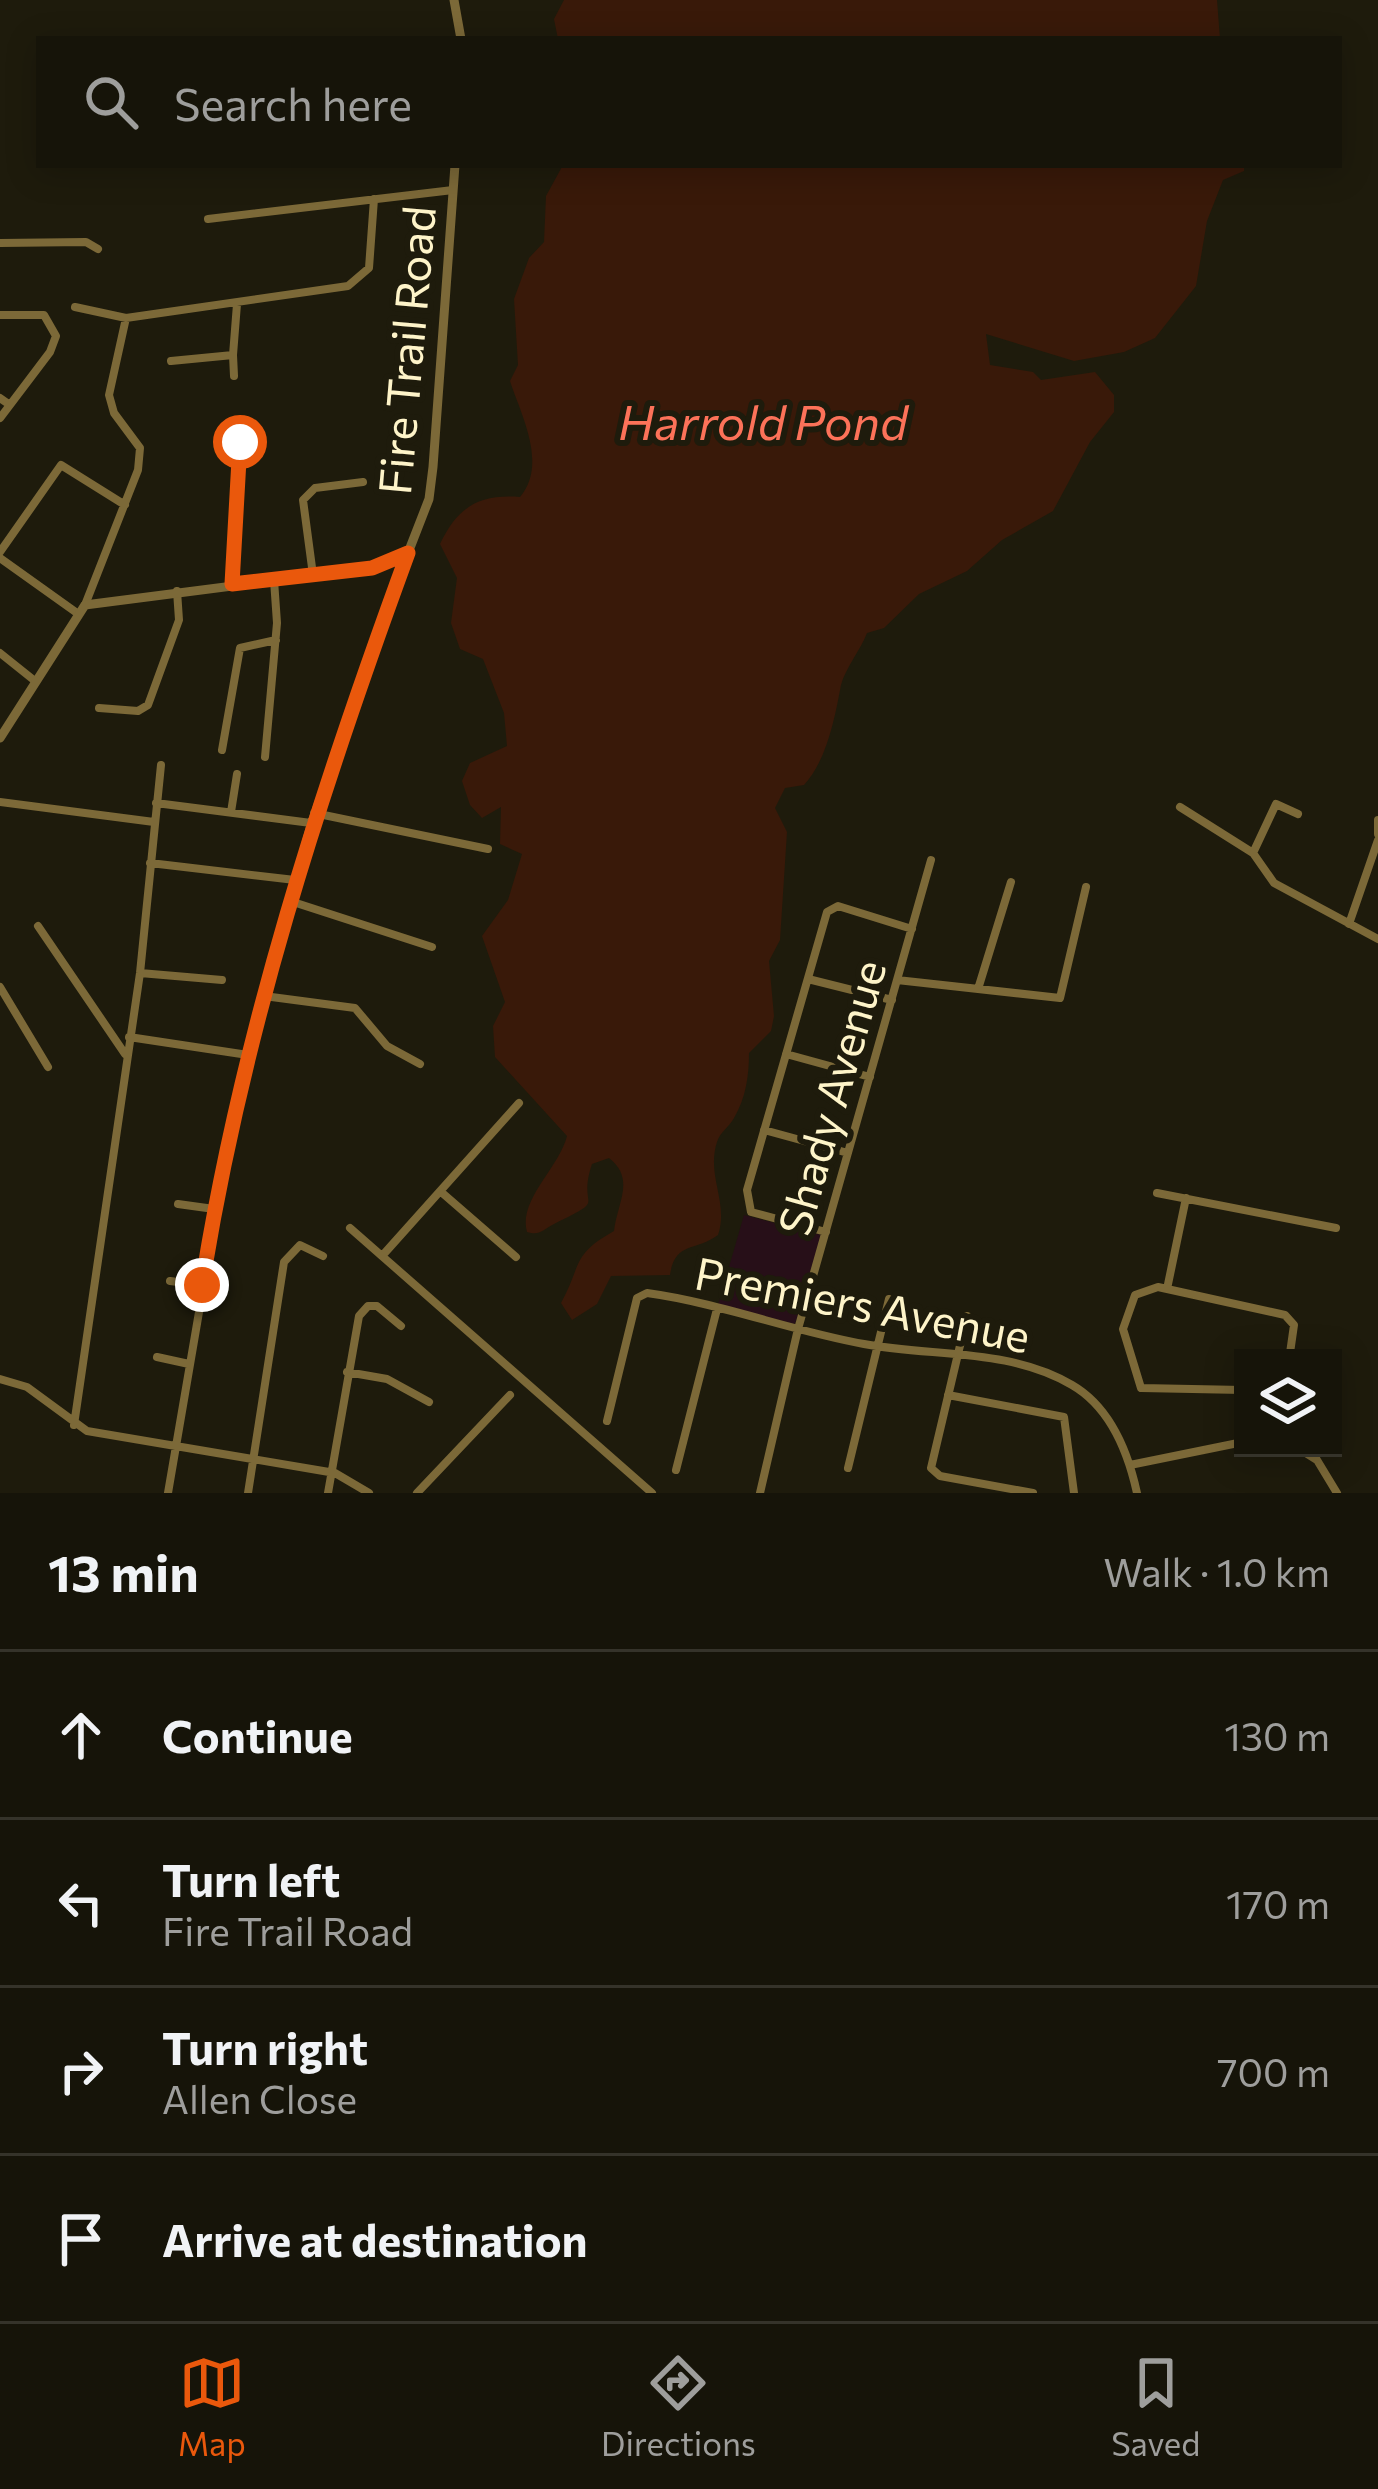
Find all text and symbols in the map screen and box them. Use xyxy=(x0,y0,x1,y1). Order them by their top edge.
search box xyxy=(36,36,1342,168)
icon: search xyxy=(78,69,144,135)
text: Search here xyxy=(174,75,412,130)
street label: Fire Trail Road xyxy=(365,203,445,497)
water label: Harrold Pond xyxy=(618,391,910,450)
route start xyxy=(213,415,267,469)
street label: Shady Avenue xyxy=(764,953,896,1241)
street label: Premiers Avenue xyxy=(691,1244,1035,1362)
route end xyxy=(175,1258,229,1312)
map controls xyxy=(1234,1349,1342,1457)
button: layers xyxy=(1234,1349,1342,1457)
text: 13 min xyxy=(48,1540,199,1603)
text: Walk · 1.0 km xyxy=(1103,1547,1330,1595)
icon: ahead xyxy=(48,1702,114,1768)
text: Continue xyxy=(162,1707,353,1762)
text: 130 m xyxy=(1224,1711,1330,1759)
text: Turn left xyxy=(162,1851,340,1906)
icon: left xyxy=(48,1870,114,1936)
text: 170 m xyxy=(1226,1879,1330,1927)
text: Fire Trail Road xyxy=(162,1906,413,1954)
text: Turn right xyxy=(162,2019,368,2074)
icon: right xyxy=(48,2038,114,2104)
text: 700 m xyxy=(1217,2047,1330,2095)
text: Allen Close xyxy=(162,2074,357,2122)
icon: arrive xyxy=(48,2206,114,2272)
text: Arrive at destination xyxy=(162,2211,588,2266)
tab: Map xyxy=(178,2350,246,2463)
tab: Directions xyxy=(601,2350,756,2463)
tab: Saved xyxy=(1111,2350,1200,2463)

